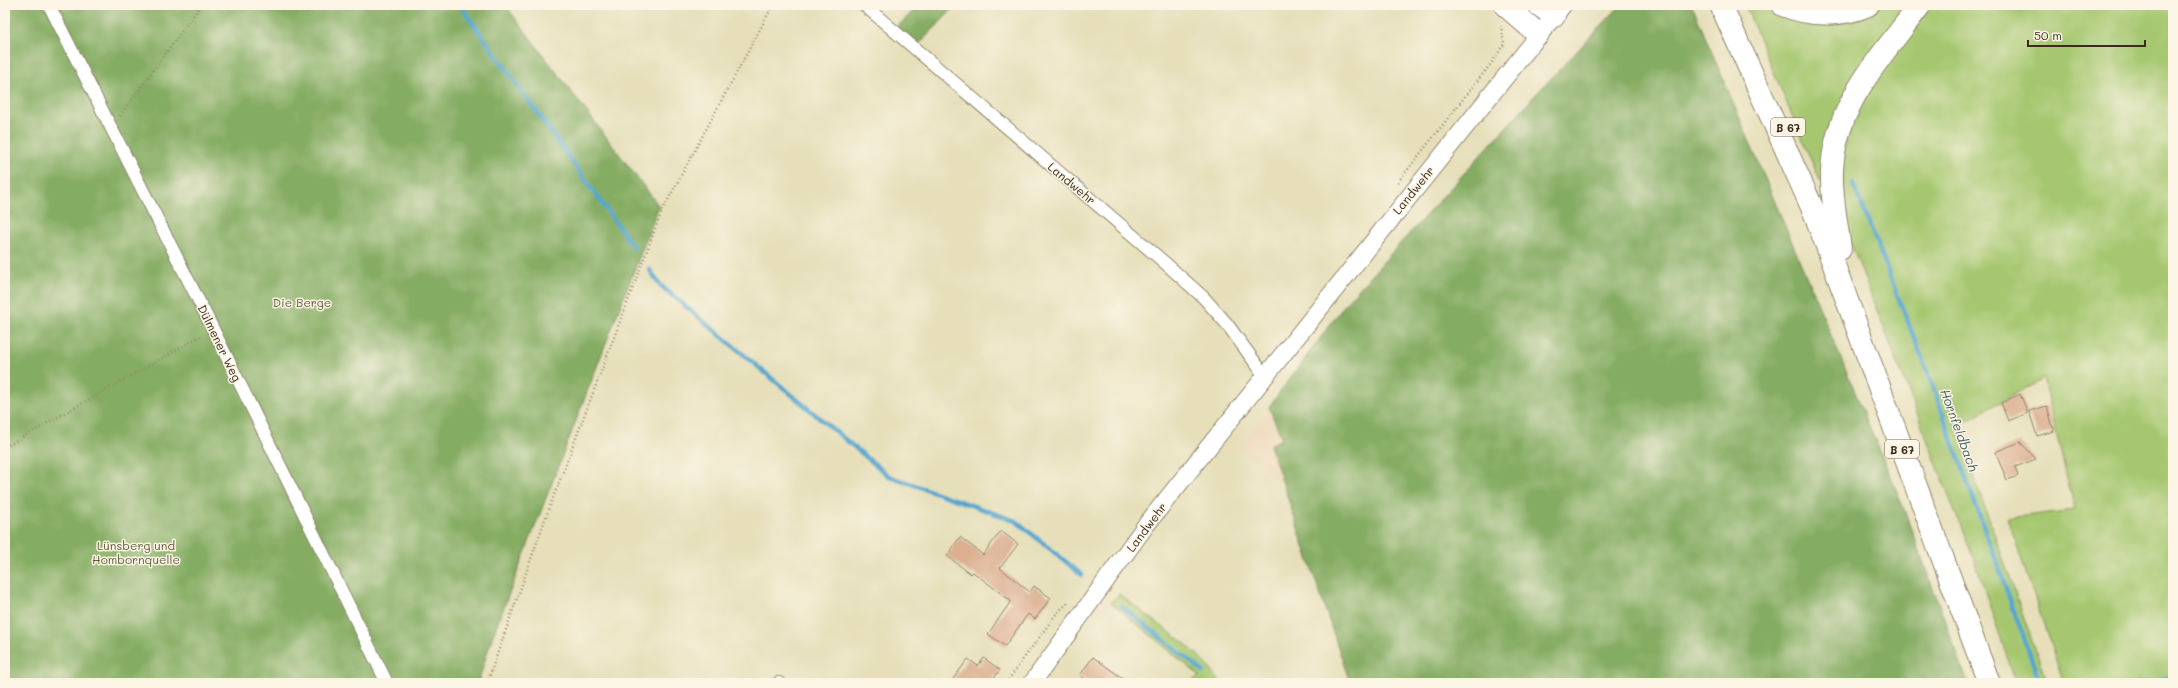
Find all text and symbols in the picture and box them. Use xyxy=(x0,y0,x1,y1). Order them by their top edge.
scale bar xyxy=(2028,22,2145,48)
text: 50 m xyxy=(2034,27,2062,43)
road number: B 67 xyxy=(1771,118,1805,136)
street label: Landwehr xyxy=(1045,158,1099,208)
street label: Landwehr xyxy=(1389,163,1437,217)
park label: Die Berge xyxy=(273,294,331,310)
street label: Dülmener Weg xyxy=(194,302,246,384)
water label: Hornfeldbach xyxy=(1937,386,1983,474)
road number: B 67 xyxy=(1885,440,1919,458)
street label: Landwehr xyxy=(1122,499,1170,555)
park label: Lünsberg und Hombornquelle xyxy=(92,537,180,567)

